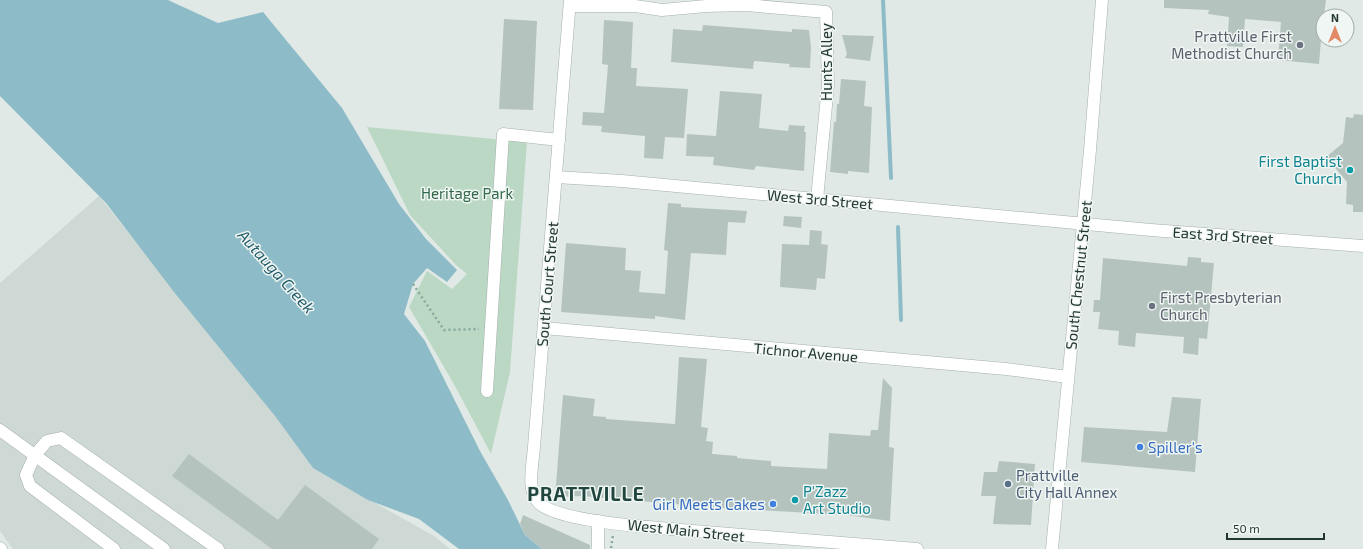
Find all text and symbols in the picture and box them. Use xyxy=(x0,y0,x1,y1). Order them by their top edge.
north arrow xyxy=(1315,8,1355,48)
text: N xyxy=(1331,11,1339,24)
street label: Hunts Alley xyxy=(817,23,835,101)
place label: Prattville First Methodist Church xyxy=(1171,27,1292,62)
marker: Prattville First Methodist Church xyxy=(1295,40,1305,50)
place label: First Baptist Church xyxy=(1259,152,1342,187)
marker: First Baptist Church xyxy=(1345,165,1355,175)
park label: Heritage Park xyxy=(421,184,513,202)
street label: West 3rd Street xyxy=(766,185,874,213)
street label: South Chestnut Street xyxy=(1061,199,1095,350)
street label: South Court Street xyxy=(533,220,561,347)
street label: East 3rd Street xyxy=(1172,222,1274,248)
water label: Autauga Creek xyxy=(234,225,320,317)
place label: First Presbyterian Church xyxy=(1160,288,1282,323)
marker: First Presbyterian Church xyxy=(1147,301,1157,311)
street label: Tichnor Avenue xyxy=(753,338,859,366)
place label: Spiller's xyxy=(1148,438,1203,456)
marker: Spiller's xyxy=(1135,442,1145,452)
place label: Prattville City Hall Annex xyxy=(1016,466,1118,501)
marker: Prattville City Hall Annex xyxy=(1003,479,1013,489)
district label: PRATTVILLE xyxy=(527,482,645,505)
place label: P'Zazz Art Studio xyxy=(803,482,871,517)
place label: Girl Meets Cakes xyxy=(653,495,765,513)
marker: P'Zazz Art Studio xyxy=(790,495,800,505)
marker: Girl Meets Cakes xyxy=(768,499,778,509)
street label: West Main Street xyxy=(627,515,746,545)
scale bar xyxy=(1227,515,1324,541)
text: 50 m xyxy=(1233,521,1260,535)

